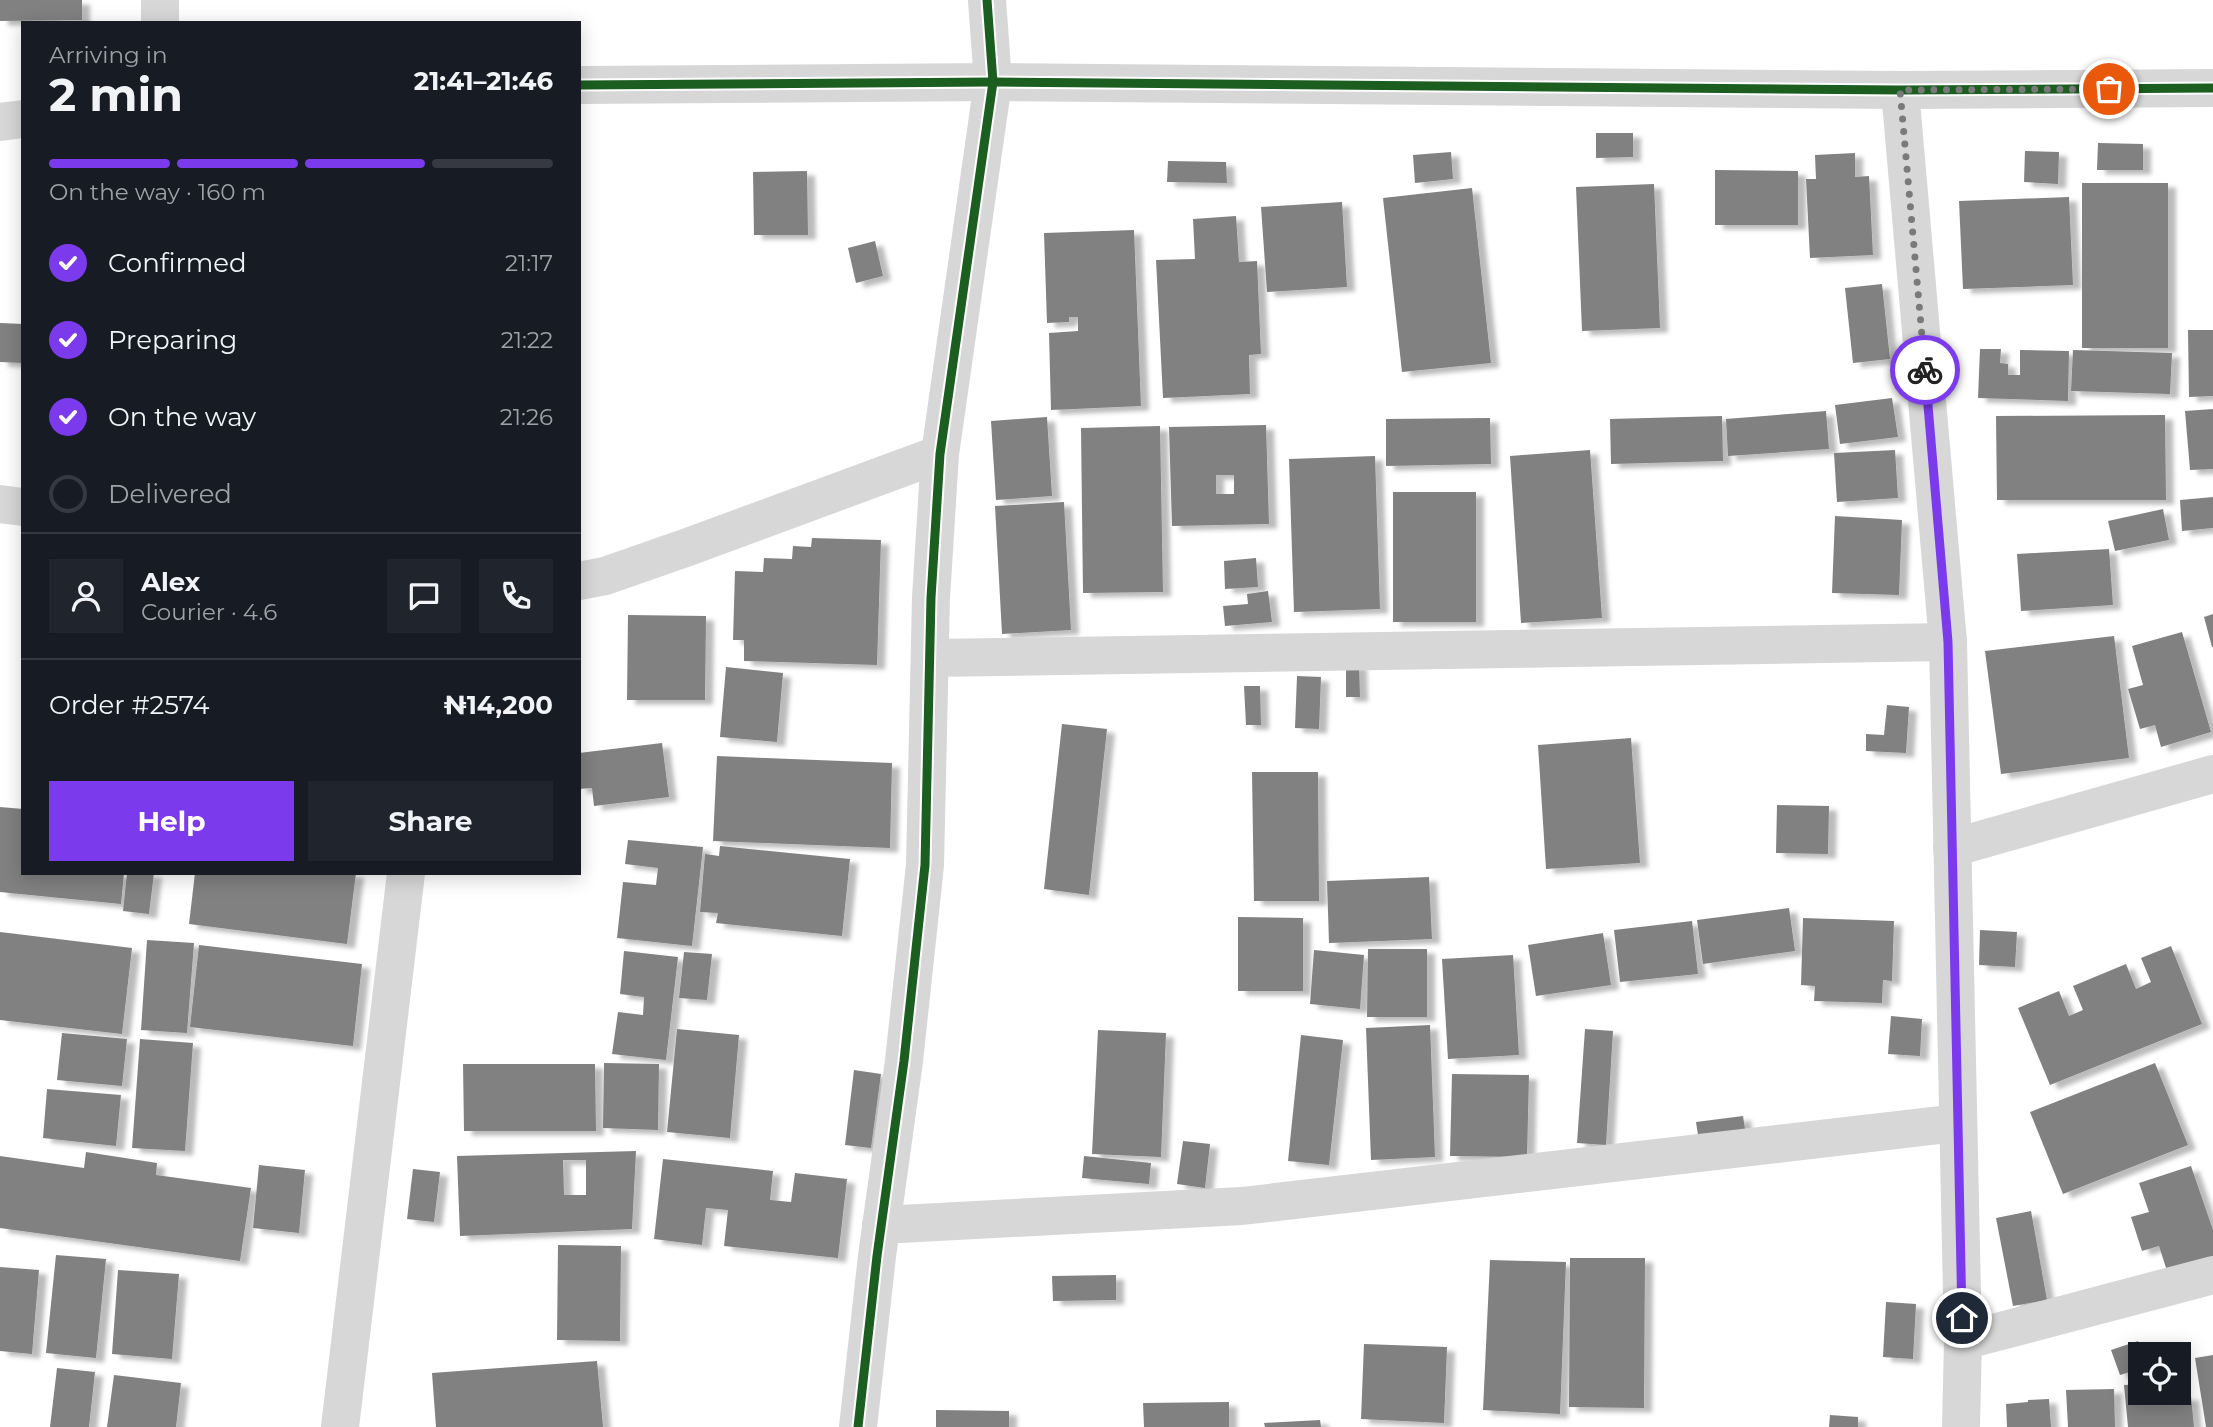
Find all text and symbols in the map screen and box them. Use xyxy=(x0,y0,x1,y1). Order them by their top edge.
text: Arriving in xyxy=(49,41,168,69)
pin xyxy=(2079,59,2139,119)
text: 21:41–21:46 xyxy=(414,65,553,97)
text: 2 min xyxy=(49,66,183,123)
icon: bag xyxy=(2090,70,2128,108)
text: On the way · 160 m xyxy=(49,178,266,206)
icon: check xyxy=(49,244,87,282)
text: Confirmed xyxy=(108,247,247,279)
text: 21:17 xyxy=(505,249,553,277)
icon: check xyxy=(49,321,87,359)
text: Preparing xyxy=(108,324,237,356)
text: 21:22 xyxy=(501,326,553,354)
courier xyxy=(1890,335,1960,405)
icon: bike xyxy=(1906,351,1944,389)
icon: check xyxy=(49,398,87,436)
text: On the way xyxy=(108,401,256,433)
text: 21:26 xyxy=(500,403,553,431)
text: Delivered xyxy=(108,478,232,510)
button: person xyxy=(49,559,123,633)
button: chat xyxy=(387,559,461,633)
button: phone xyxy=(479,559,553,633)
text: Alex xyxy=(141,566,200,598)
text: Courier · 4.6 xyxy=(141,598,277,626)
text: Order #2574 xyxy=(49,689,210,721)
text: ₦14,200 xyxy=(443,689,553,721)
button: Help xyxy=(49,781,294,861)
button: Share xyxy=(308,781,553,861)
pin xyxy=(1932,1288,1992,1348)
icon: home xyxy=(1943,1299,1981,1337)
map controls xyxy=(2128,1342,2191,1405)
button: locate xyxy=(2128,1342,2191,1405)

